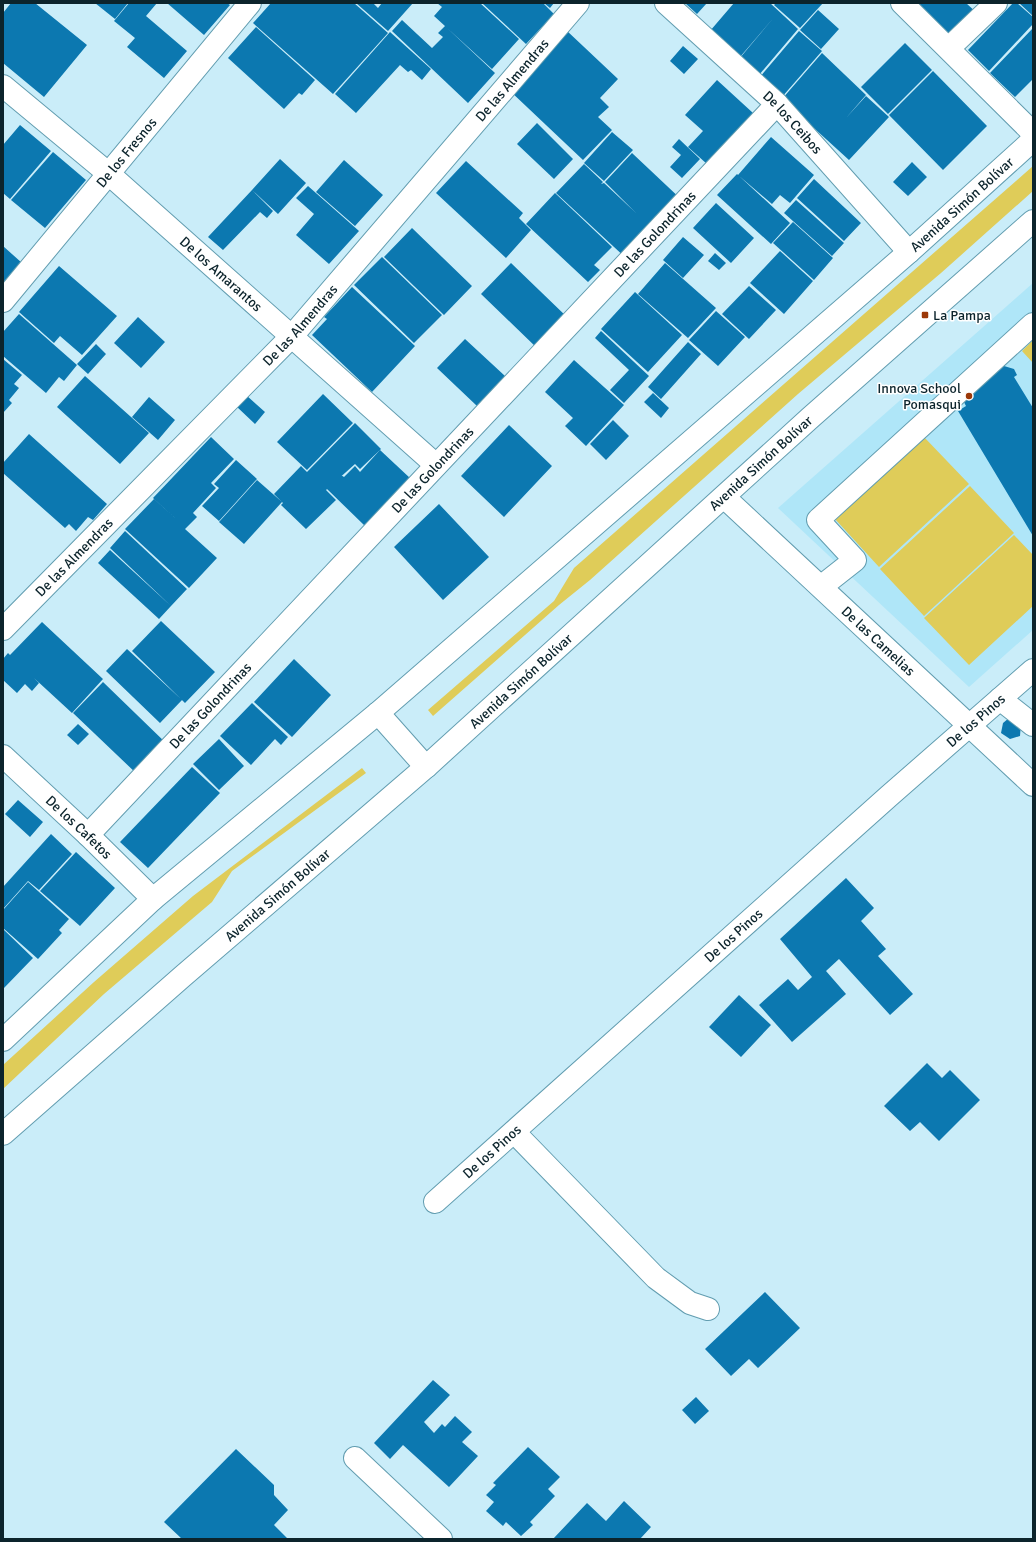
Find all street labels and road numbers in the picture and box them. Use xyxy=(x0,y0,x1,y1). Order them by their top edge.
street label: De las Almendras xyxy=(472,35,552,125)
street label: De los Ceibos xyxy=(759,87,825,158)
street label: De los Fresnos xyxy=(93,114,160,191)
street label: Avenida Simón Bolívar xyxy=(907,153,1018,256)
street label: De las Golondrinas xyxy=(610,188,700,281)
street label: De los Amarantos xyxy=(176,233,266,315)
street label: De las Almendras xyxy=(259,281,341,370)
street label: Avenida Simón Bolívar xyxy=(706,412,817,515)
street label: De las Golondrinas xyxy=(388,423,477,517)
street label: De las Almendras xyxy=(32,515,117,600)
street label: De las Camelias xyxy=(838,603,918,680)
street label: Avenida Simón Bolívar xyxy=(466,630,577,732)
street label: De las Golondrinas xyxy=(166,659,255,753)
street label: De los Pinos xyxy=(943,690,1009,751)
street label: De los Cafetos xyxy=(42,792,115,863)
street label: Avenida Simón Bolívar xyxy=(222,845,334,945)
street label: De los Pinos xyxy=(701,905,766,966)
street label: De los Pinos xyxy=(459,1121,525,1182)

